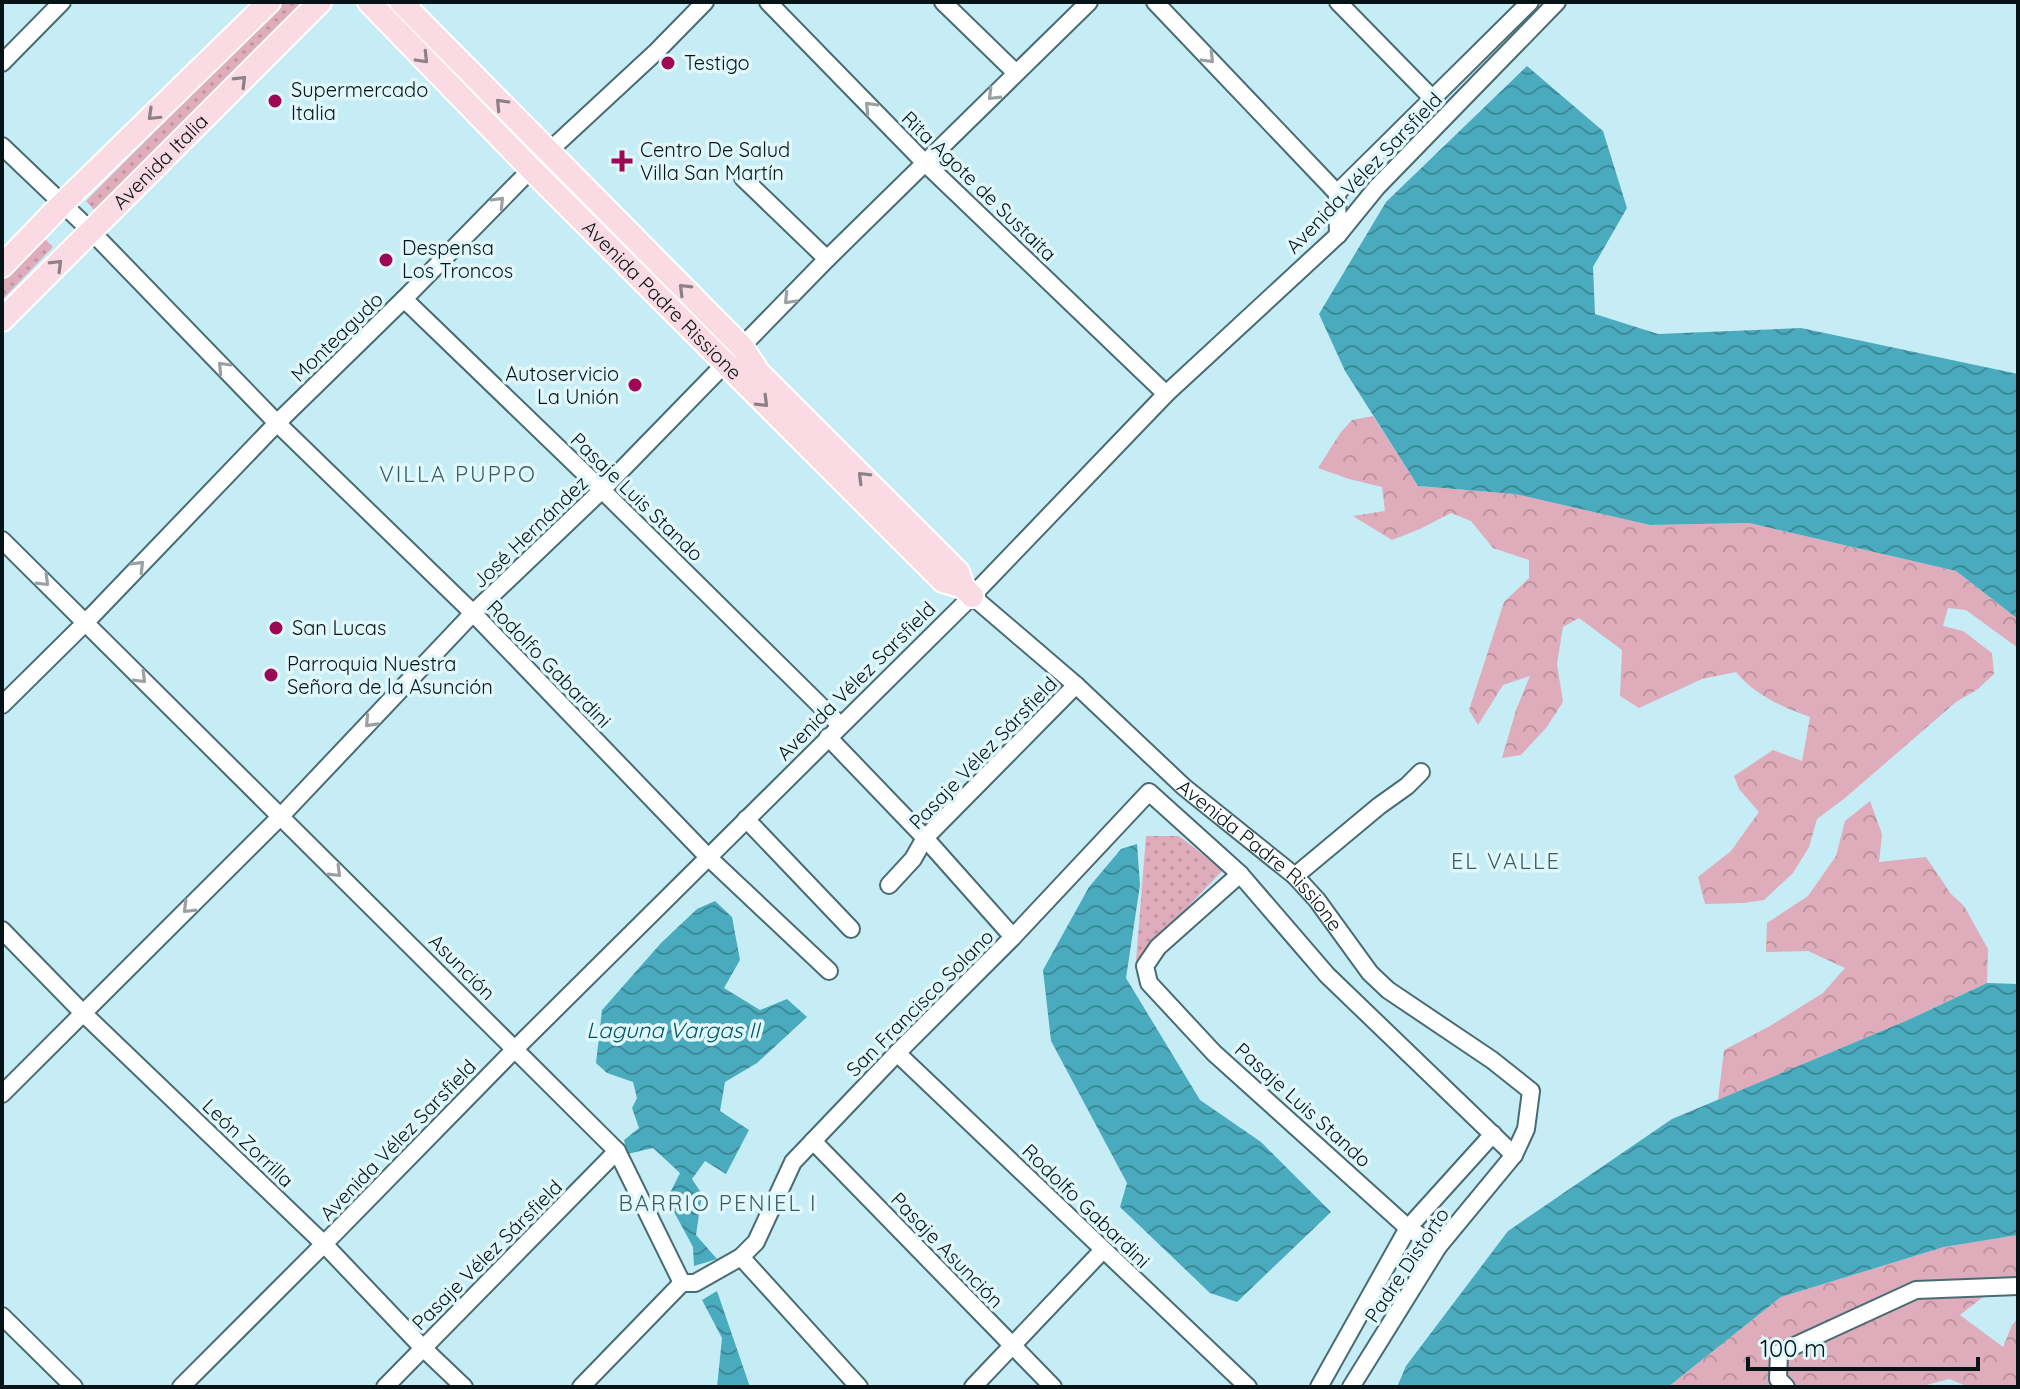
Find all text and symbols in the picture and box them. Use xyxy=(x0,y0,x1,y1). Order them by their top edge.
one-way arrow xyxy=(414,49,428,63)
one-way arrow xyxy=(1199,49,1213,64)
place label: Testigo xyxy=(684,50,750,75)
marker: Testigo xyxy=(659,54,677,72)
one-way arrow xyxy=(232,76,246,90)
place label: Supermercado Italia xyxy=(291,77,428,125)
one-way arrow xyxy=(988,86,1002,100)
street label: Avenida Vélez Sarsfield xyxy=(1280,87,1447,258)
marker: Supermercado Italia xyxy=(266,92,284,110)
one-way arrow xyxy=(496,99,511,113)
one-way arrow xyxy=(865,102,880,116)
street label: Rita Agote de Sustaita xyxy=(897,105,1062,266)
one-way arrow xyxy=(148,106,162,121)
street label: Avenida Italia xyxy=(107,108,213,214)
place label: Centro De Salud Villa San Martín xyxy=(640,137,790,185)
marker: Centro De Salud Villa San Martín xyxy=(611,150,633,172)
one-way arrow xyxy=(490,197,504,211)
street label: Avenida Padre Rissione xyxy=(577,215,747,385)
place label: Despensa Los Troncos xyxy=(402,235,513,283)
marker: Despensa Los Troncos xyxy=(377,251,395,269)
one-way arrow xyxy=(48,260,62,274)
one-way arrow xyxy=(679,284,694,298)
street label: Monteagudo xyxy=(285,287,388,387)
one-way arrow xyxy=(784,289,798,304)
place label: Autoservicio La Unión xyxy=(505,361,619,409)
one-way arrow xyxy=(217,362,232,376)
marker: Autoservicio La Unión xyxy=(626,376,644,394)
one-way arrow xyxy=(754,393,768,407)
street label: Pasaje Luis Stando xyxy=(566,427,709,566)
district label: VILLA PUPPO xyxy=(379,460,537,488)
street label: José Hernández xyxy=(467,470,593,593)
one-way arrow xyxy=(858,472,872,486)
one-way arrow xyxy=(130,561,145,575)
one-way arrow xyxy=(35,572,49,586)
street label: Rodolfo Gabardini xyxy=(482,594,617,733)
street label: Avenida Vélez Sarsfield xyxy=(771,596,940,765)
place label: San Lucas xyxy=(292,615,386,640)
marker: San Lucas xyxy=(267,619,285,637)
place label: Parroquia Nuestra Señora de la Asunción xyxy=(287,651,493,699)
marker: Parroquia Nuestra Señora de la Asunción xyxy=(262,666,280,684)
one-way arrow xyxy=(132,668,146,683)
street label: Pasaje Vélez Sársfield xyxy=(903,671,1062,834)
one-way arrow xyxy=(365,713,379,727)
street label: Avenida Padre Rissione xyxy=(1172,774,1348,936)
district label: EL VALLE xyxy=(1451,847,1561,875)
one-way arrow xyxy=(327,862,341,877)
one-way arrow xyxy=(183,899,197,913)
street label: San Francisco Solano xyxy=(841,924,999,1082)
street label: Asunción xyxy=(424,928,501,1005)
water label: Laguna Vargas II xyxy=(586,1016,762,1044)
street label: Pasaje Luis Stando xyxy=(1230,1037,1377,1172)
street label: Avenida Vélez Sarsfield xyxy=(314,1054,481,1225)
street label: León Zorrilla xyxy=(198,1093,299,1192)
street label: Rodolfo Gabardini xyxy=(1017,1138,1156,1273)
street label: Pasaje Vélez Sársfield xyxy=(406,1174,567,1335)
street label: Pasaje Asunción xyxy=(886,1187,1009,1313)
district label: BARRIO PENIEL I xyxy=(618,1189,818,1217)
street label: Padre Distorto xyxy=(1359,1202,1454,1327)
scale bar xyxy=(1748,1321,1978,1371)
text: 100 m xyxy=(1760,1333,1826,1363)

